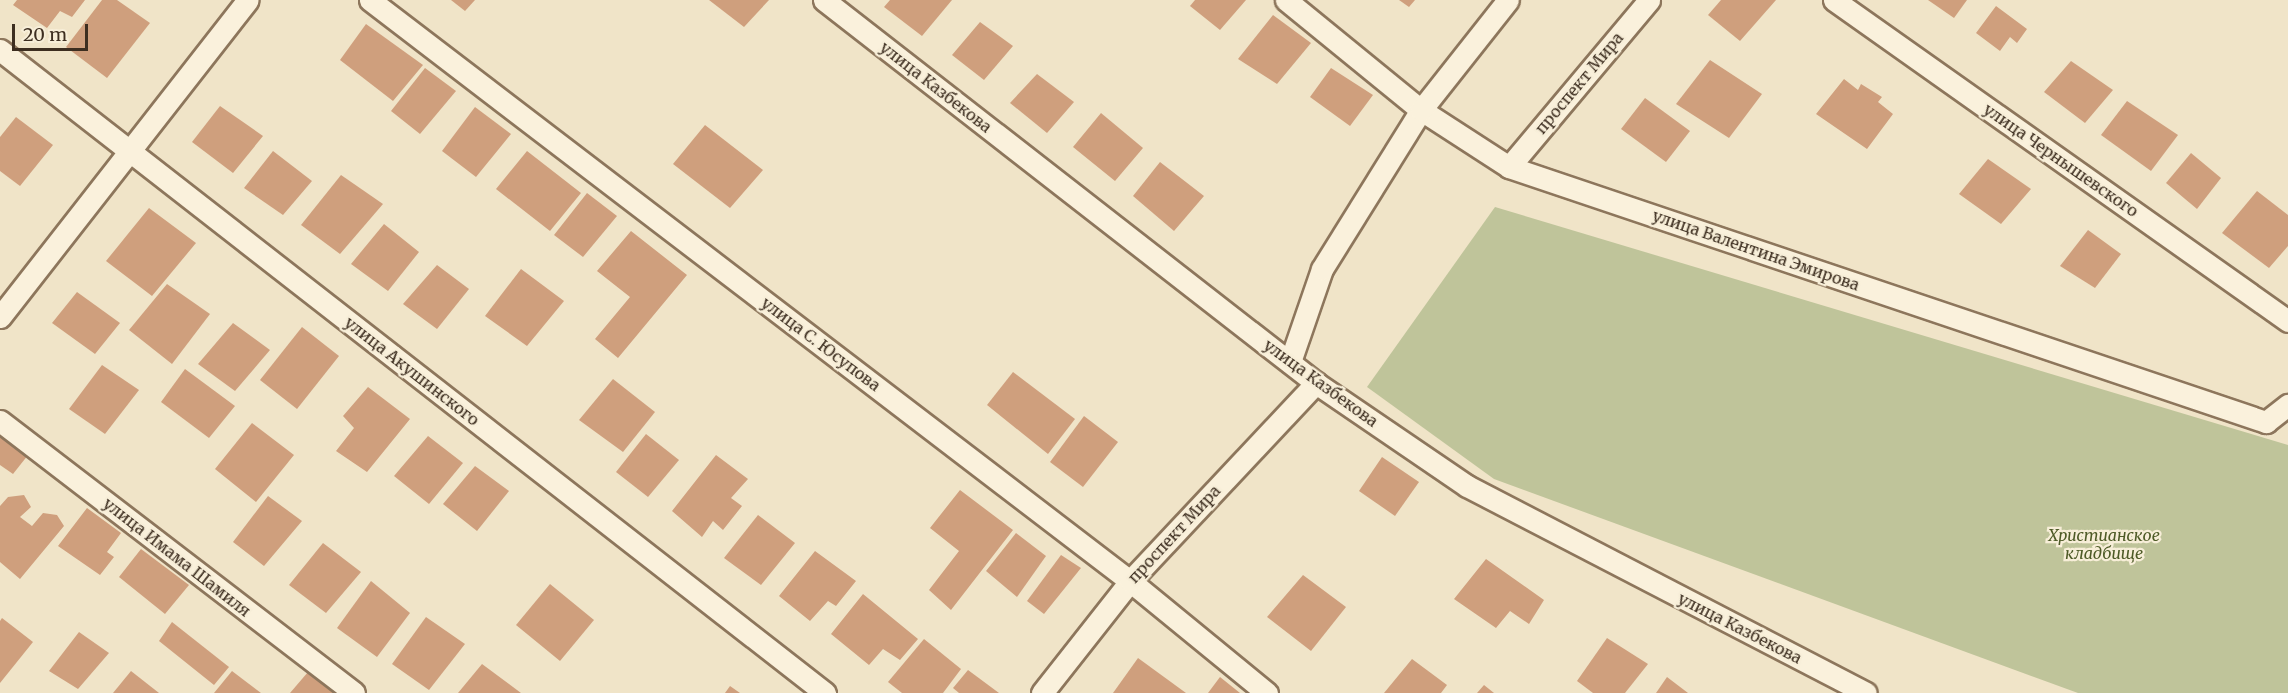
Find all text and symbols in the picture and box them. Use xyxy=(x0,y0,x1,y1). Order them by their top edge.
scale bar xyxy=(15,12,92,50)
text: 20 m xyxy=(23,23,67,46)
street label: проспект Мира xyxy=(1531,28,1627,138)
street label: улица Казбекова xyxy=(876,37,996,137)
street label: улица Чернышевского xyxy=(1980,99,2142,221)
street label: улица Валентина Эмирова xyxy=(1650,206,1862,294)
street label: улица С. Юсупова xyxy=(758,293,884,395)
street label: улица Акушинского xyxy=(341,313,483,429)
street label: улица Казбекова xyxy=(1260,335,1382,431)
street label: проспект Мира xyxy=(1124,481,1224,587)
street label: улица Имама Шамиля xyxy=(100,494,254,620)
park label: Христианское кладбище xyxy=(2048,525,2160,563)
street label: улица Казбекова xyxy=(1675,588,1805,668)

